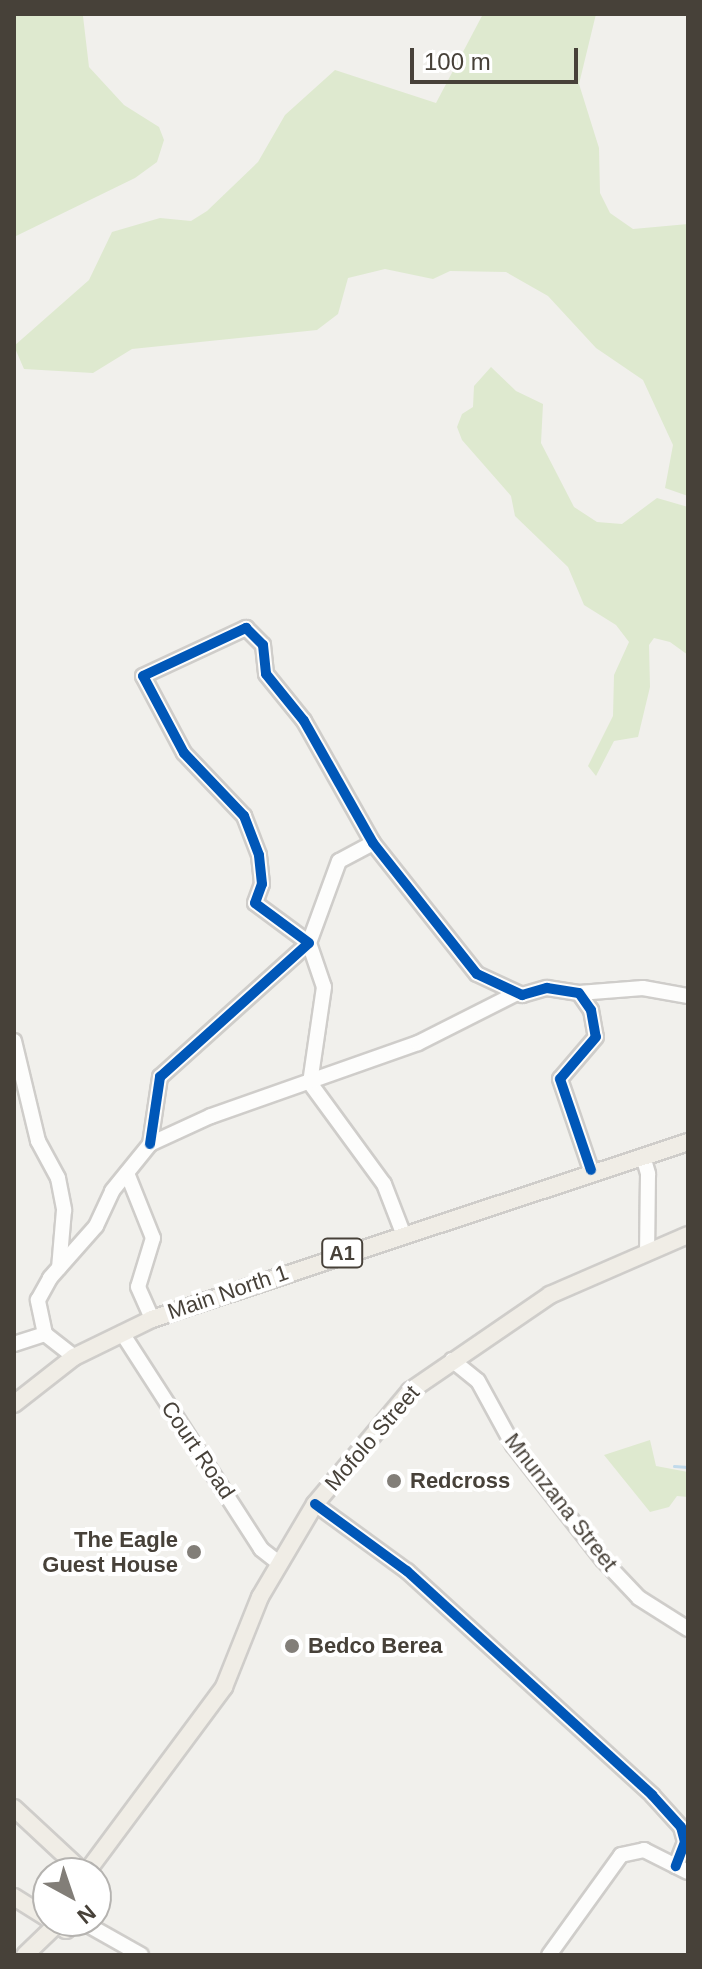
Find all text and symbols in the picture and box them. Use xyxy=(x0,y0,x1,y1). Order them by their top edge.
scale bar xyxy=(414,32,582,82)
text: 100 m xyxy=(424,48,491,75)
road number: A1 xyxy=(320,1237,364,1269)
street label: Main North 1 xyxy=(164,1259,292,1325)
street label: Mofolo Street xyxy=(319,1380,425,1496)
street label: Court Road xyxy=(156,1396,240,1504)
street label: Mnunzana Street xyxy=(499,1428,623,1576)
place label: Redcross xyxy=(410,1468,510,1494)
marker: Redcross xyxy=(385,1472,403,1490)
place label: The Eagle Guest House xyxy=(42,1526,178,1578)
marker: The Eagle Guest House xyxy=(185,1543,203,1561)
place label: Bedco Berea xyxy=(308,1633,443,1659)
marker: Bedco Berea xyxy=(283,1637,301,1655)
north arrow xyxy=(32,1857,112,1937)
text: N xyxy=(72,1900,101,1929)

